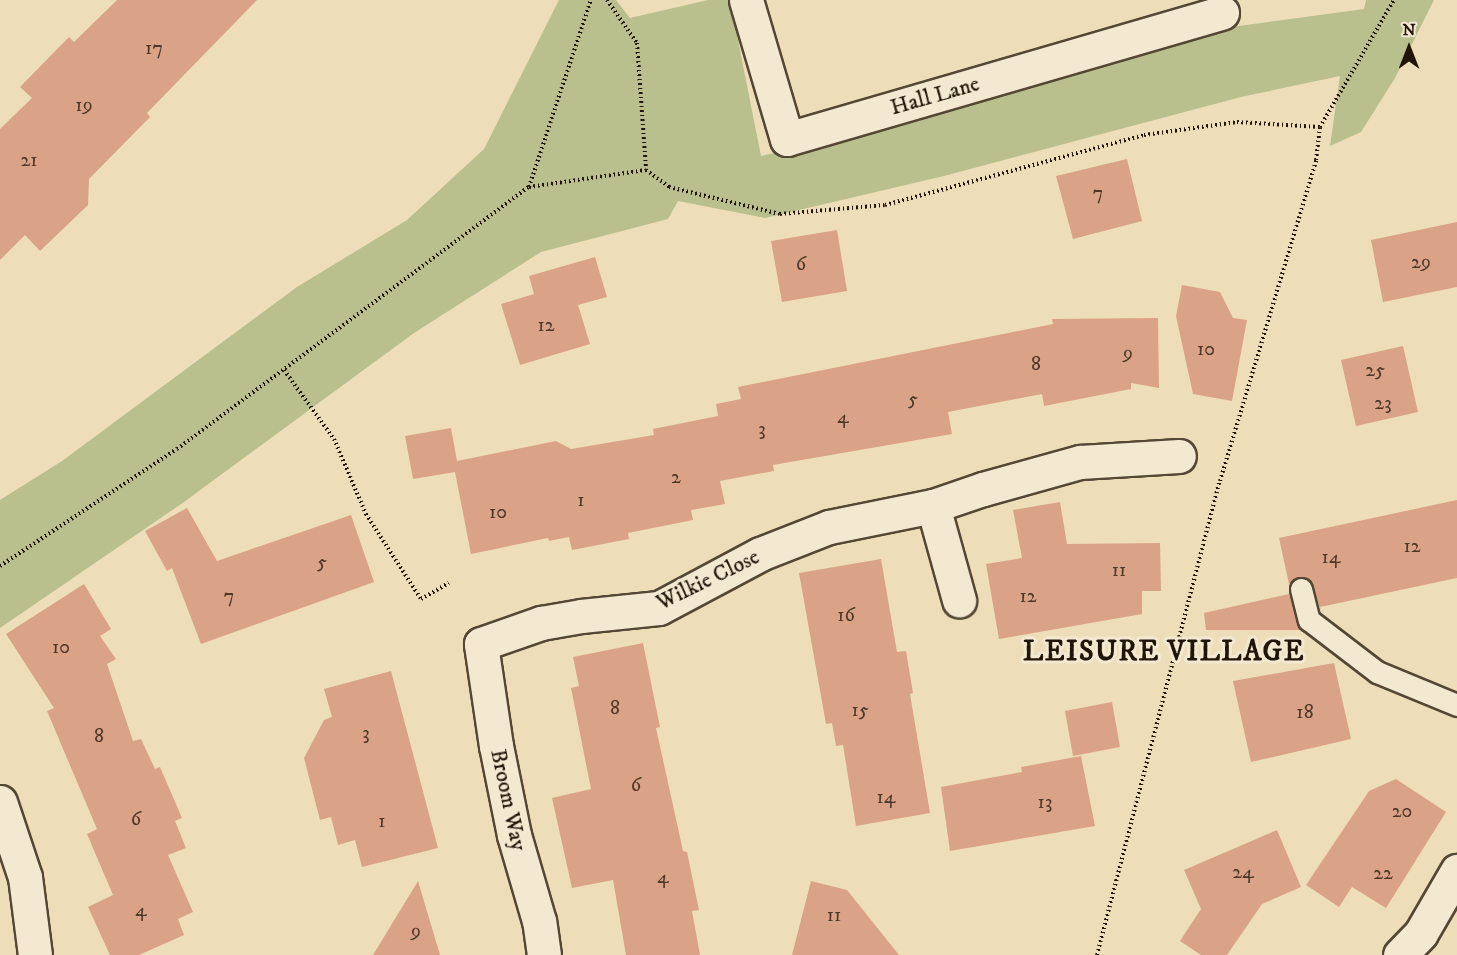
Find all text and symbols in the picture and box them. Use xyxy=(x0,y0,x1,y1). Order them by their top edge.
north arrow xyxy=(1379,18,1439,78)
text: N xyxy=(1402,20,1416,40)
house number: 17 xyxy=(145,36,163,60)
street label: Hall Lane xyxy=(887,71,983,121)
house number: 19 xyxy=(75,93,93,117)
house number: 21 xyxy=(20,148,38,172)
house number: 7 xyxy=(1093,181,1103,205)
house number: 29 xyxy=(1411,250,1431,274)
house number: 6 xyxy=(796,252,806,276)
house number: 12 xyxy=(537,313,555,337)
house number: 10 xyxy=(1197,337,1215,361)
house number: 9 xyxy=(1123,341,1133,365)
house number: 8 xyxy=(1031,352,1041,376)
house number: 25 xyxy=(1365,358,1385,382)
house number: 5 xyxy=(908,387,918,411)
house number: 23 xyxy=(1374,391,1392,415)
house number: 4 xyxy=(837,405,849,429)
house number: 3 xyxy=(758,417,766,441)
house number: 2 xyxy=(671,465,681,489)
house number: 1 xyxy=(577,488,585,512)
house number: 10 xyxy=(489,500,507,524)
house number: 12 xyxy=(1403,534,1421,558)
street label: Wilkie Close xyxy=(652,544,764,616)
house number: 14 xyxy=(1322,545,1340,569)
house number: 5 xyxy=(317,550,327,574)
house number: 11 xyxy=(1112,558,1126,582)
house number: 7 xyxy=(224,584,234,608)
house number: 12 xyxy=(1019,584,1037,608)
house number: 16 xyxy=(837,603,855,627)
house number: 10 xyxy=(52,635,70,659)
district label: LEISURE VILLAGE xyxy=(1023,635,1305,669)
house number: 8 xyxy=(610,696,620,720)
house number: 15 xyxy=(851,698,869,722)
house number: 18 xyxy=(1296,700,1314,724)
house number: 3 xyxy=(362,721,370,745)
house number: 8 xyxy=(94,724,104,748)
street label: Broom Way xyxy=(484,747,532,853)
house number: 6 xyxy=(631,773,641,797)
house number: 14 xyxy=(877,785,895,809)
house number: 13 xyxy=(1038,790,1052,814)
house number: 20 xyxy=(1392,799,1412,823)
house number: 6 xyxy=(131,807,141,831)
house number: 1 xyxy=(378,809,386,833)
house number: 24 xyxy=(1232,860,1254,884)
house number: 22 xyxy=(1373,861,1393,885)
house number: 4 xyxy=(657,865,669,889)
house number: 4 xyxy=(135,898,147,922)
house number: 11 xyxy=(827,903,841,927)
house number: 9 xyxy=(411,919,421,943)

